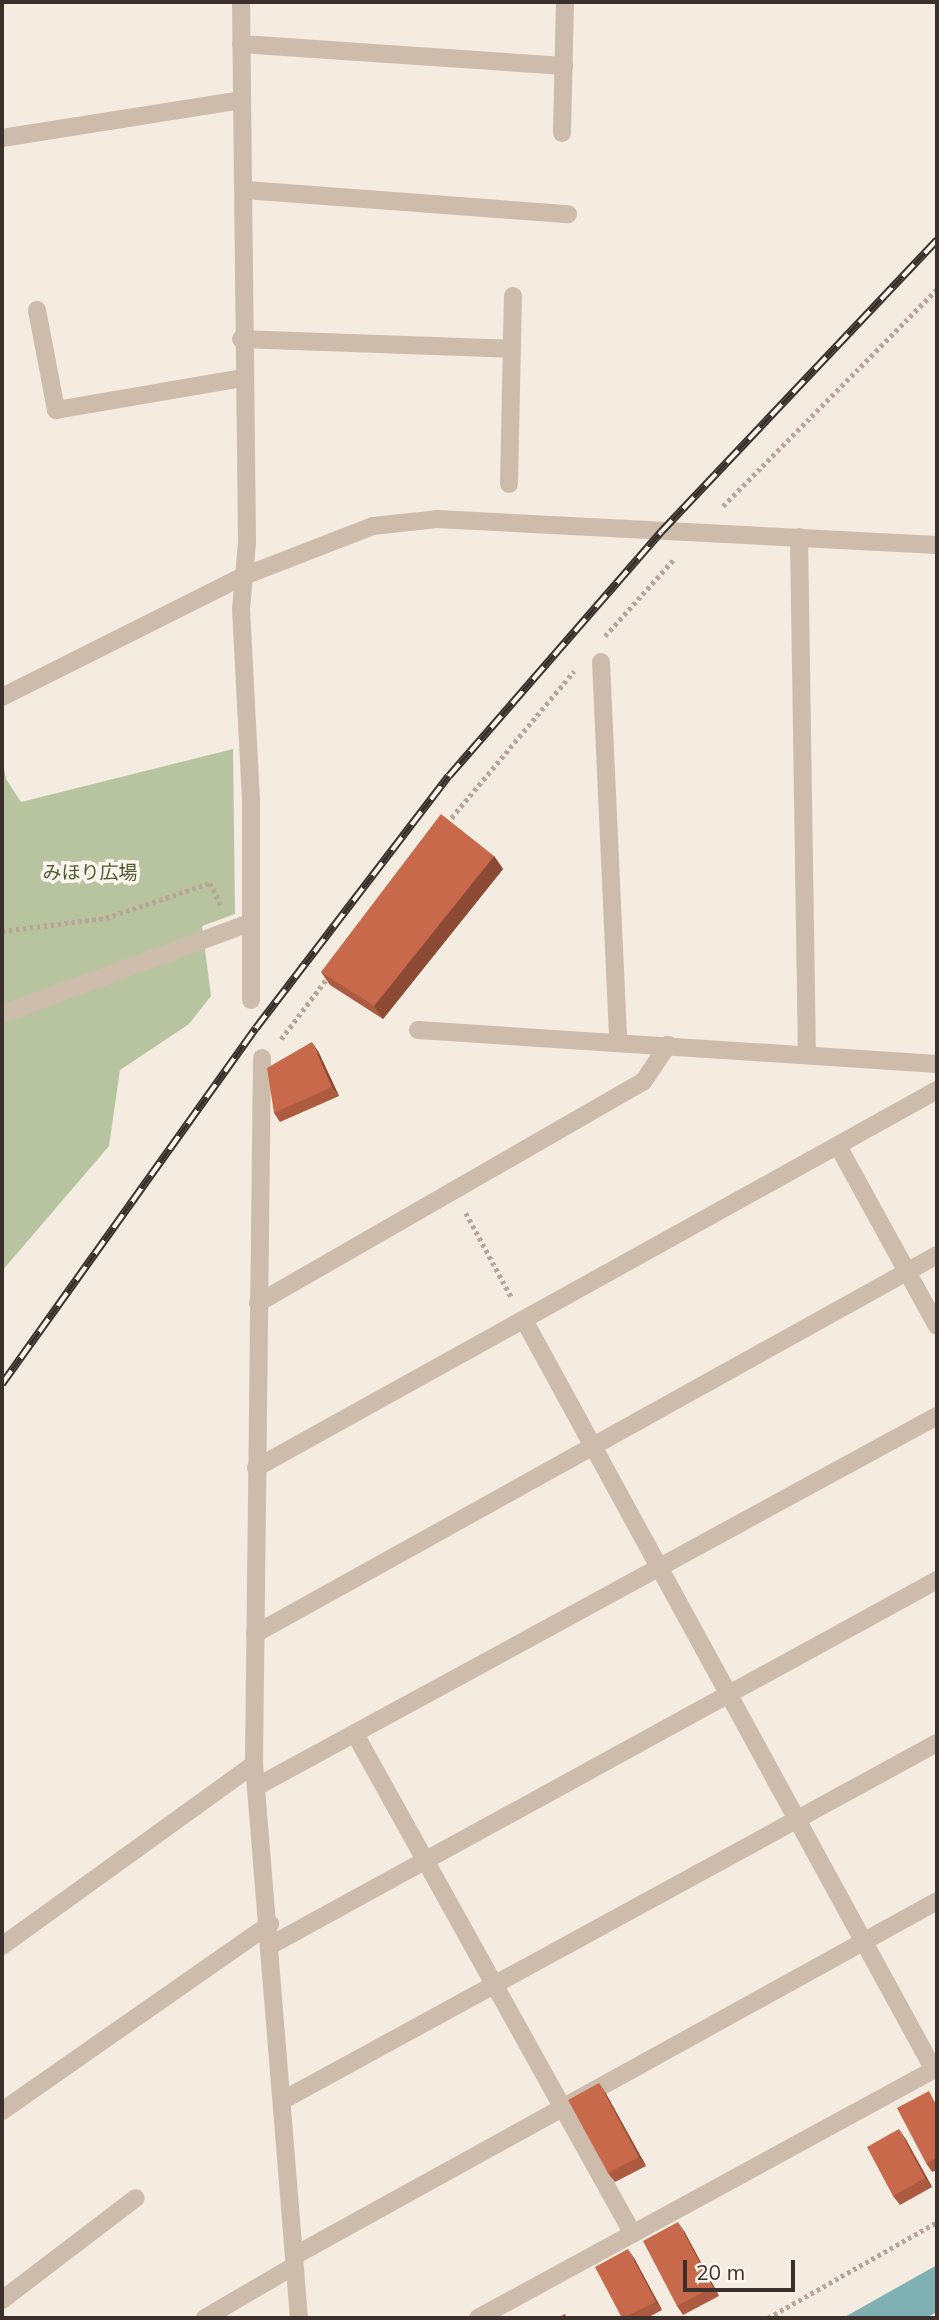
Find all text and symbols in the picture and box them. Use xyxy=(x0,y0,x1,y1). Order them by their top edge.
park label: みほり広場 xyxy=(43,862,137,884)
scale bar xyxy=(687,2246,799,2290)
text: 20 m xyxy=(696,2259,745,2285)

